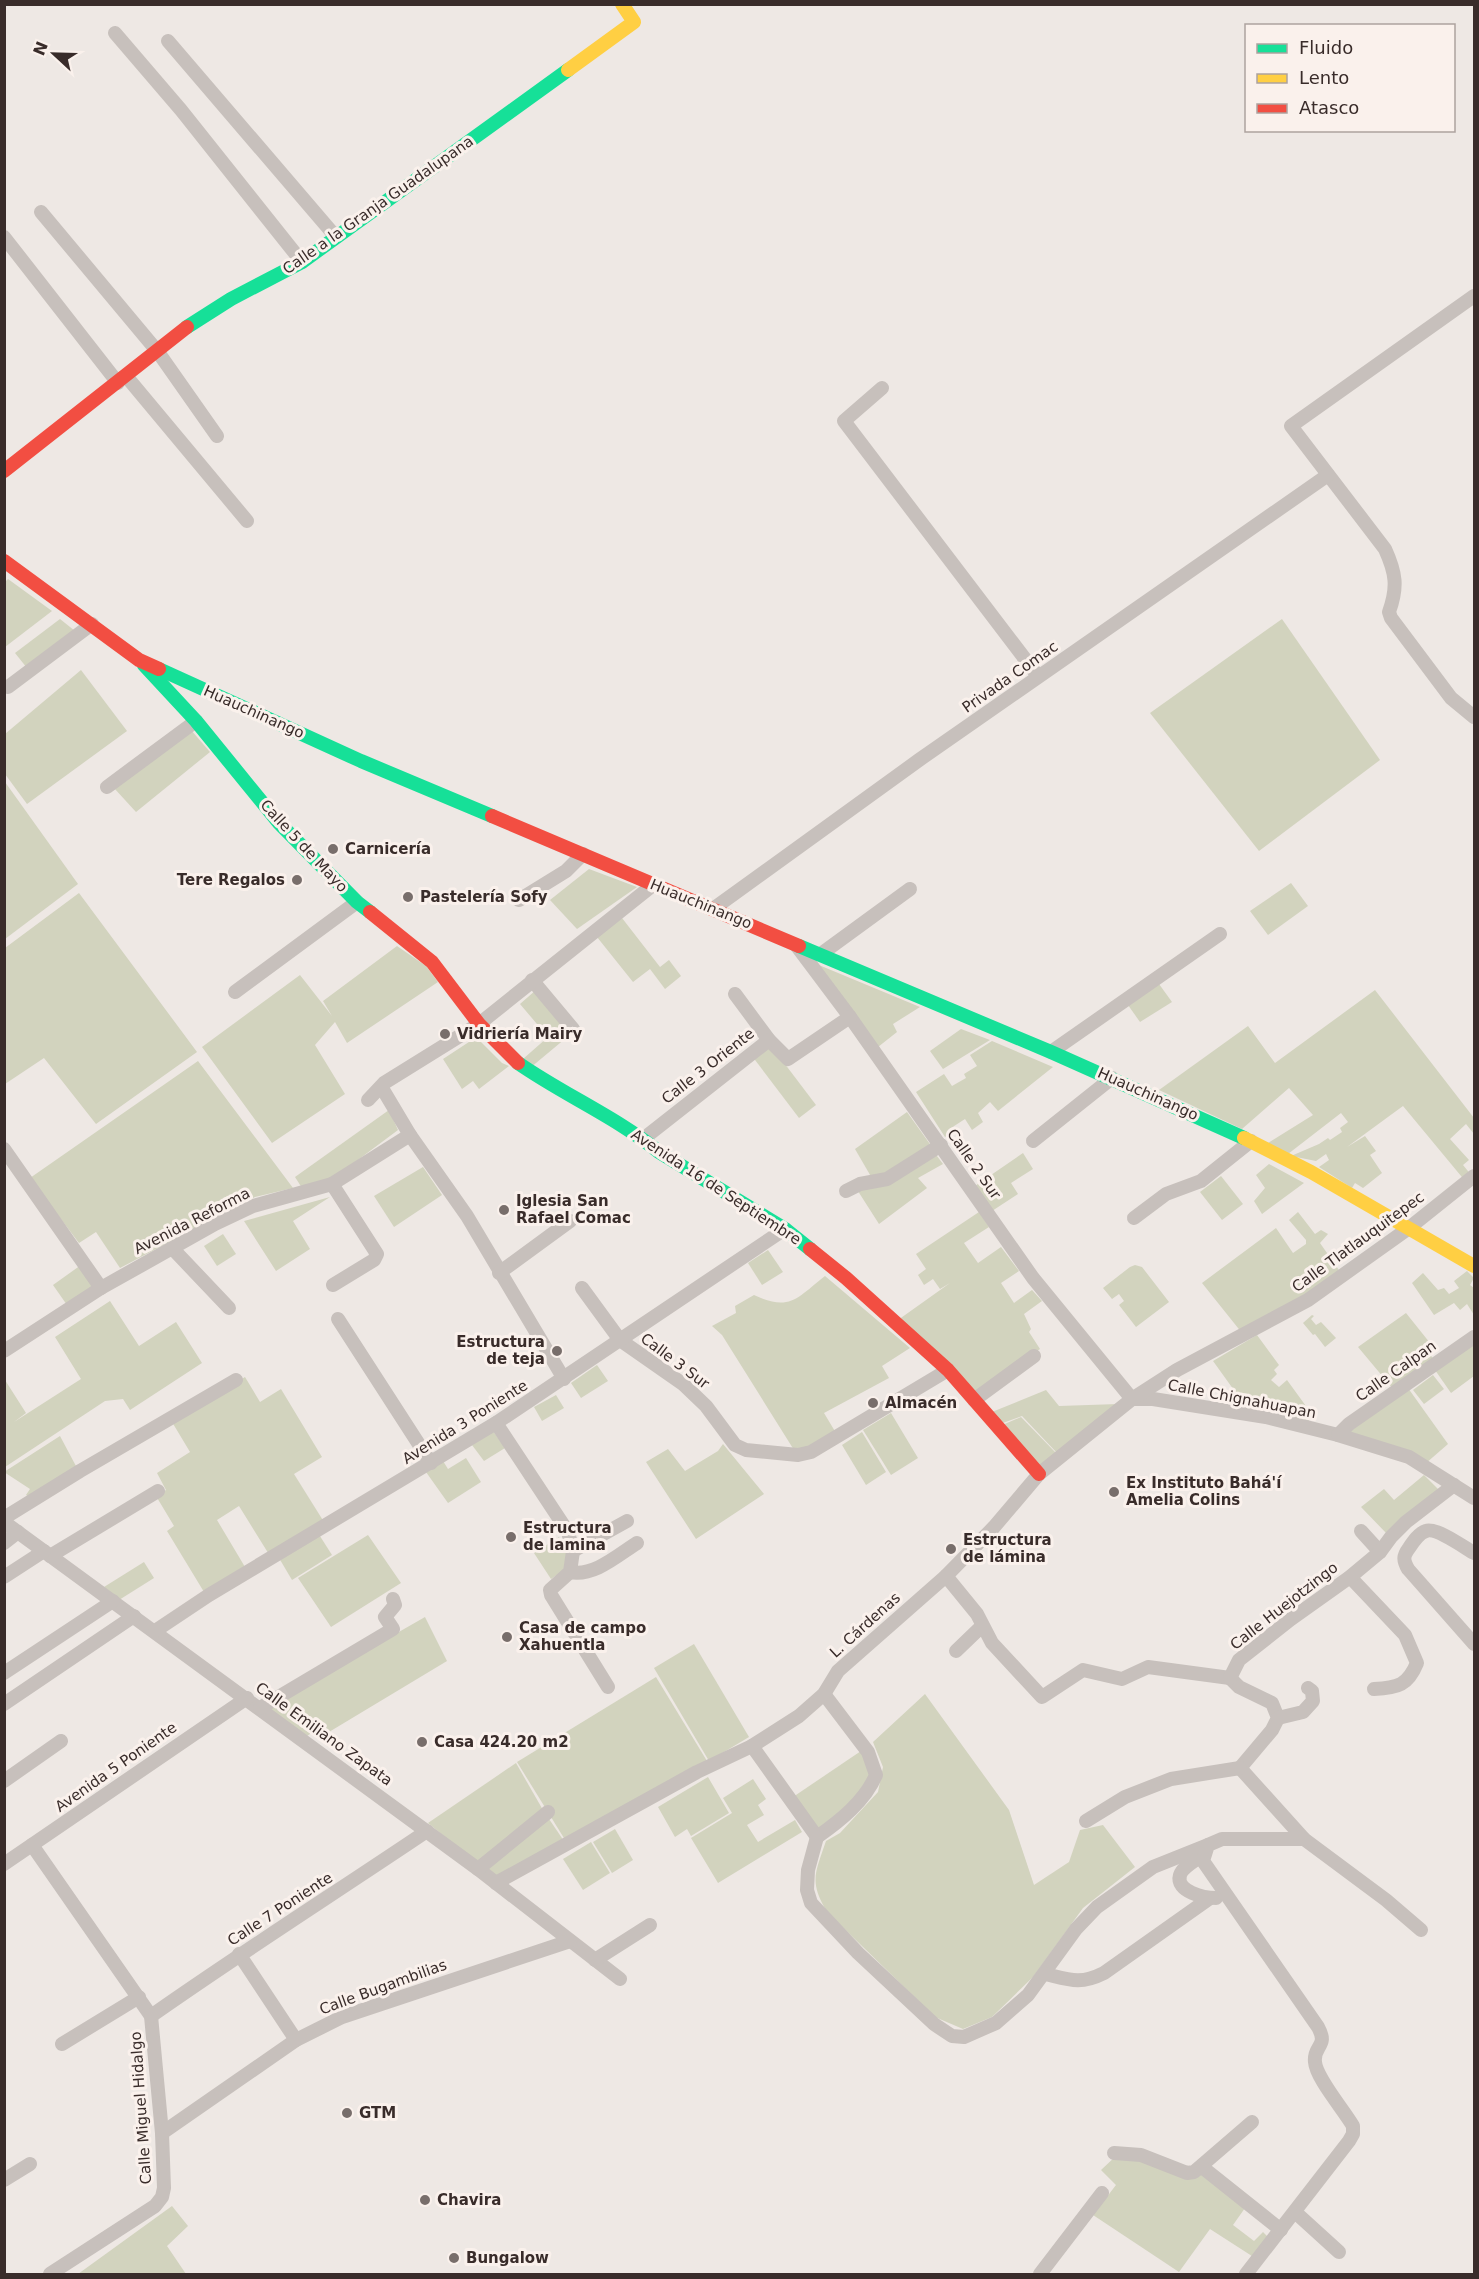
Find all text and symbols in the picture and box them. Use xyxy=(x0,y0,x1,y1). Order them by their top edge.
north arrow xyxy=(24,24,84,84)
legend xyxy=(1245,24,1455,132)
text: Fluido xyxy=(1299,37,1353,58)
text: N xyxy=(29,39,52,58)
text: Lento xyxy=(1299,67,1349,88)
text: Atasco xyxy=(1299,97,1359,118)
street label: Calle a la Granja Guadalupana xyxy=(279,132,477,278)
street label: Privada Comac xyxy=(959,637,1061,717)
street label: Huauchinango xyxy=(201,682,307,742)
street label: Calle 5 de Mayo xyxy=(256,796,352,896)
place label: Carnicería xyxy=(345,840,431,858)
marker: Carnicería xyxy=(326,842,340,856)
place label: Tere Regalos xyxy=(177,871,285,889)
marker: Tere Regalos xyxy=(290,873,304,887)
street label: Huauchinango xyxy=(647,875,755,933)
place label: Pastelería Sofy xyxy=(420,888,548,906)
marker: Pastelería Sofy xyxy=(401,890,415,904)
street label: Calle 3 Oriente xyxy=(658,1024,758,1108)
place label: Vidriería Mairy xyxy=(457,1025,582,1043)
marker: Vidriería Mairy xyxy=(438,1027,452,1041)
street label: Huauchinango xyxy=(1095,1064,1201,1124)
street label: Avenida 16 de Septiembre xyxy=(628,1125,804,1249)
street label: Calle 2 Sur xyxy=(943,1125,1005,1203)
street label: Avenida Reforma xyxy=(131,1184,253,1258)
street label: Calle Tlatlauquitepec xyxy=(1289,1188,1427,1296)
place label: Iglesia San Rafael Comac xyxy=(516,1192,631,1227)
marker: Iglesia San Rafael Comac xyxy=(497,1203,511,1217)
street label: Calle 3 Sur xyxy=(637,1329,714,1393)
place label: Estructura de teja xyxy=(456,1333,545,1368)
street label: Calle Calpan xyxy=(1352,1337,1440,1405)
marker: Estructura de teja xyxy=(550,1344,564,1358)
street label: Avenida 3 Poniente xyxy=(399,1376,531,1468)
street label: Calle Chignahuapan xyxy=(1166,1376,1318,1422)
place label: Almacén xyxy=(885,1394,957,1412)
marker: Almacén xyxy=(866,1396,880,1410)
place label: Ex Instituto Bahá'í Amelia Colins xyxy=(1126,1474,1282,1509)
marker: Ex Instituto Bahá'í Amelia Colins xyxy=(1107,1485,1121,1499)
place label: Estructura de lamina xyxy=(523,1519,612,1554)
marker: Estructura de lamina xyxy=(504,1530,518,1544)
place label: Estructura de lámina xyxy=(963,1531,1052,1566)
marker: Estructura de lámina xyxy=(944,1542,958,1556)
street label: Calle Huejotzingo xyxy=(1227,1558,1341,1654)
street label: L. Cárdenas xyxy=(826,1589,904,1661)
place label: Casa de campo Xahuentla xyxy=(519,1619,646,1654)
marker: Casa de campo Xahuentla xyxy=(500,1630,514,1644)
street label: Calle Emiliano Zapata xyxy=(252,1678,396,1790)
street label: Avenida 5 Poniente xyxy=(52,1718,180,1816)
place label: Casa 424.20 m2 xyxy=(434,1733,569,1751)
marker: Casa 424.20 m2 xyxy=(415,1735,429,1749)
street label: Calle 7 Poniente xyxy=(224,1868,336,1950)
street label: Calle Bugambilias xyxy=(317,1956,449,2018)
street label: Calle Miguel Hidalgo xyxy=(127,2031,155,2185)
place label: GTM xyxy=(359,2104,396,2122)
marker: GTM xyxy=(340,2106,354,2120)
place label: Chavira xyxy=(437,2191,501,2209)
marker: Chavira xyxy=(418,2193,432,2207)
place label: Bungalow xyxy=(466,2249,549,2267)
marker: Bungalow xyxy=(447,2251,461,2265)

